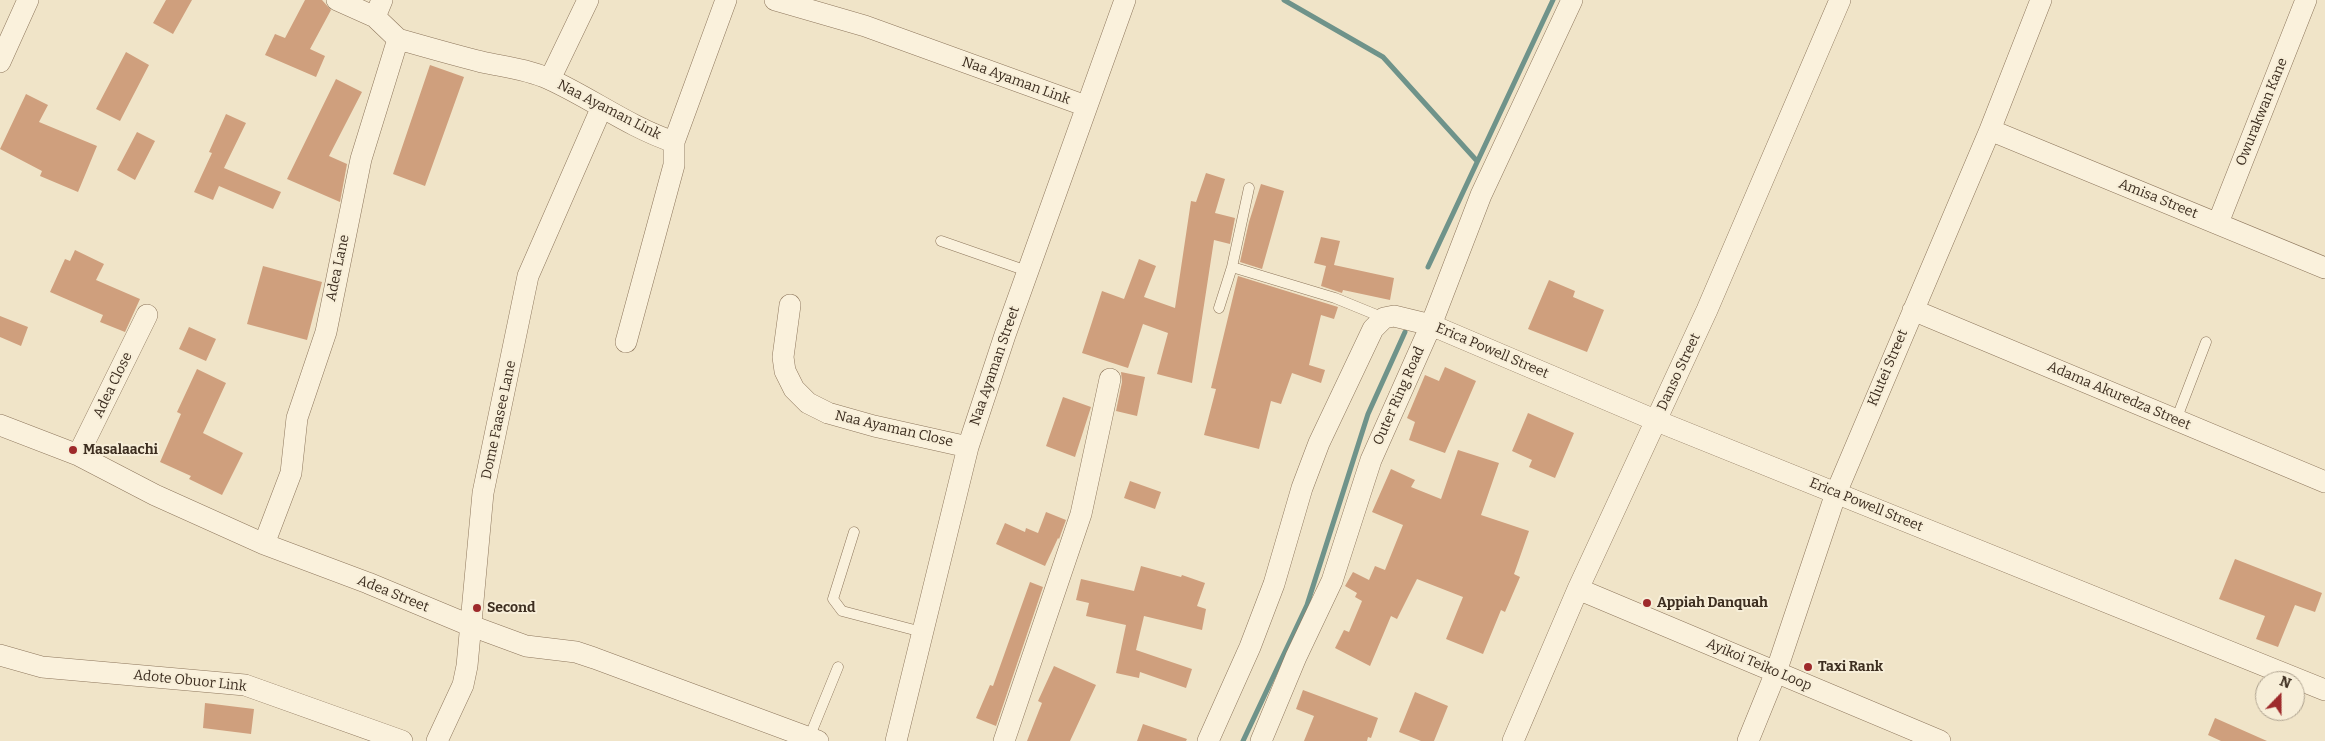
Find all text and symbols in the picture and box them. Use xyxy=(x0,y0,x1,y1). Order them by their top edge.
street label: Naa Ayaman Link xyxy=(960,54,1072,108)
street label: Owurakwan Kane xyxy=(2233,56,2291,168)
street label: Naa Ayaman Link xyxy=(554,77,664,143)
street label: Amisa Street xyxy=(2116,176,2200,222)
street label: Adea Lane xyxy=(323,233,353,303)
street label: Naa Ayaman Street xyxy=(967,304,1023,428)
street label: Erica Powell Street xyxy=(1433,320,1551,382)
street label: Klutei Street xyxy=(1864,327,1912,409)
street label: Danso Street xyxy=(1654,331,1704,413)
street label: Outer Ring Road xyxy=(1370,344,1428,448)
street label: Adea Close xyxy=(90,349,136,421)
street label: Adama Akuredza Street xyxy=(2045,358,2193,434)
street label: Dome Faasee Lane xyxy=(478,359,520,481)
street label: Naa Ayaman Close xyxy=(833,407,955,451)
place label: Masalaachi xyxy=(83,442,158,458)
marker: Masalaachi xyxy=(67,444,79,456)
street label: Erica Powell Street xyxy=(1807,475,1925,535)
street label: Adea Street xyxy=(355,572,431,616)
place label: Appiah Danquah xyxy=(1657,595,1768,611)
marker: Appiah Danquah xyxy=(1641,597,1653,609)
place label: Second xyxy=(487,600,536,616)
marker: Second xyxy=(471,602,483,614)
street label: Ayikoi Teiko Loop xyxy=(1704,635,1814,695)
place label: Taxi Rank xyxy=(1818,659,1883,675)
marker: Taxi Rank xyxy=(1802,661,1814,673)
street label: Adote Obuor Link xyxy=(132,667,248,695)
north arrow xyxy=(2255,671,2305,721)
text: N xyxy=(2277,673,2294,692)

